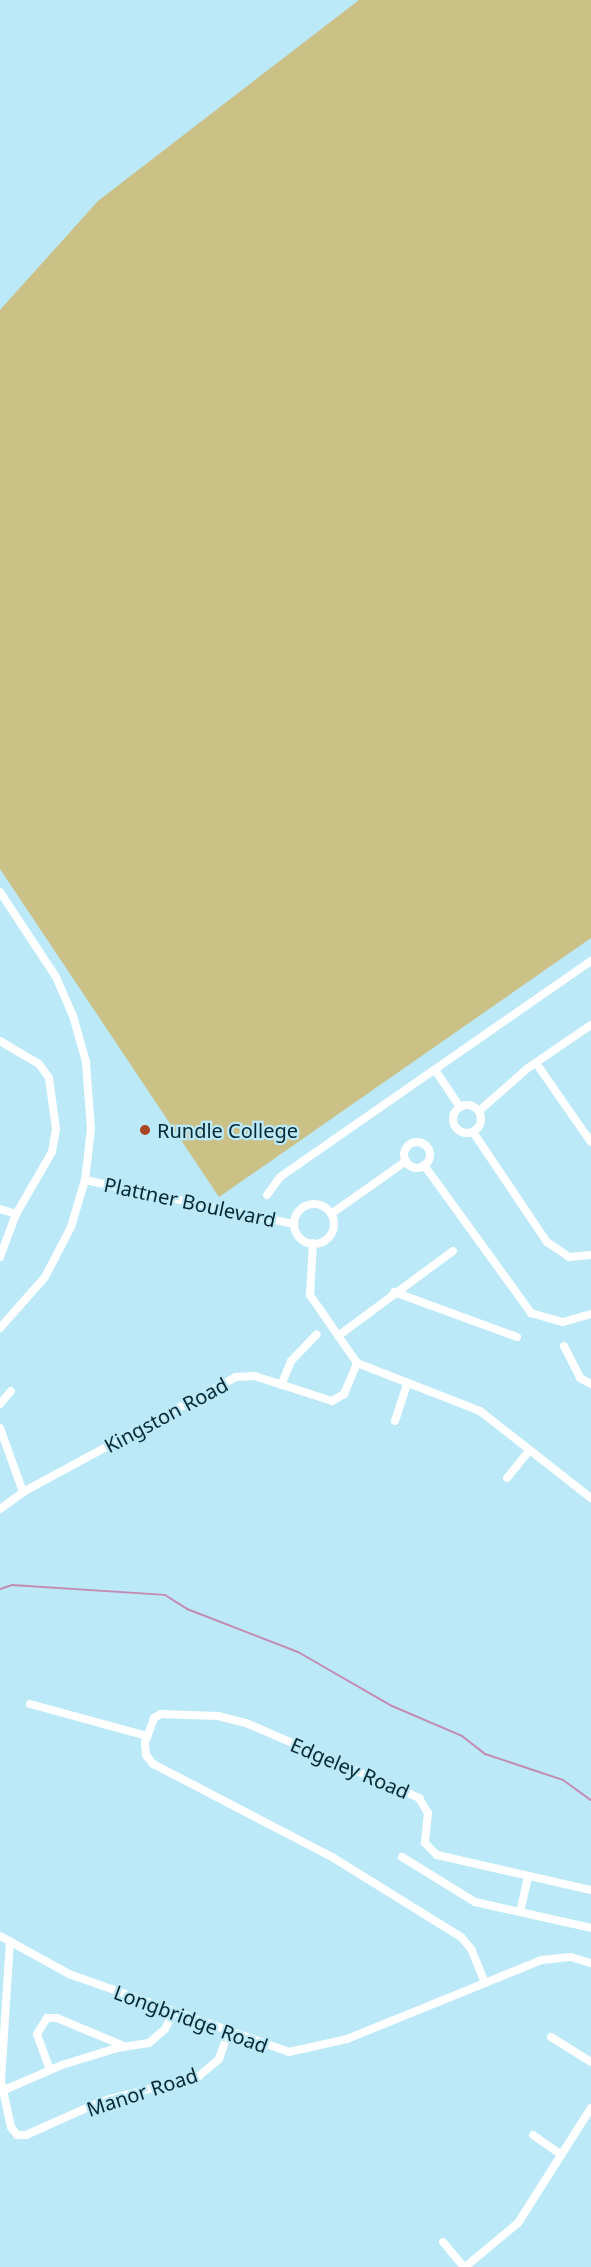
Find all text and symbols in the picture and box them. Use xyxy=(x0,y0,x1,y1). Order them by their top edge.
place label: Rundle College xyxy=(157,1118,298,1142)
marker: Rundle College xyxy=(138,1123,152,1137)
street label: Plattner Boulevard xyxy=(102,1172,278,1232)
street label: Kingston Road xyxy=(100,1372,232,1458)
street label: Edgeley Road xyxy=(287,1732,413,1804)
street label: Longbridge Road xyxy=(111,1980,271,2058)
street label: Manor Road xyxy=(83,2063,201,2121)

